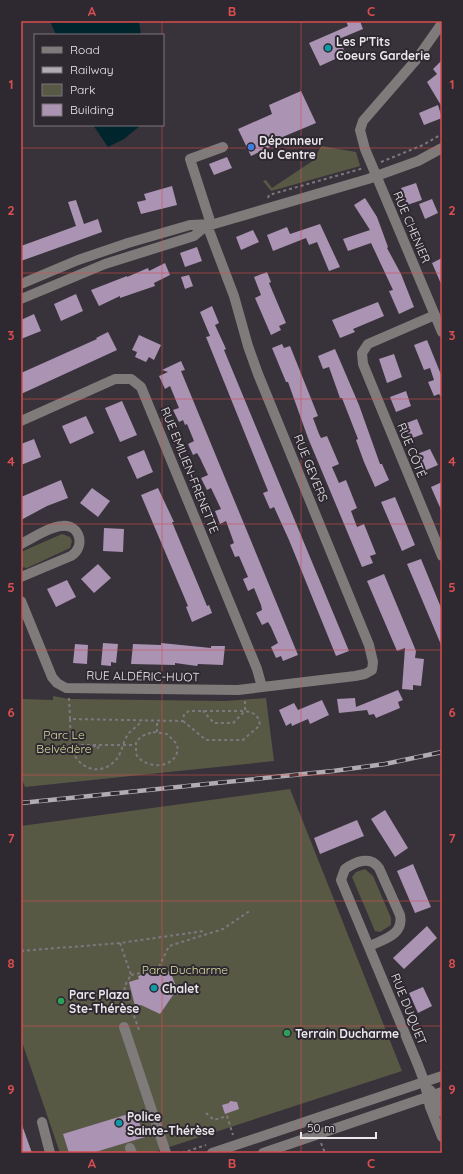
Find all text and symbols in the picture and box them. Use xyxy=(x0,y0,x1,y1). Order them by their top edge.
text: A xyxy=(88,3,97,19)
text: B xyxy=(228,3,236,19)
text: C xyxy=(367,3,375,19)
legend xyxy=(34,34,164,126)
place label: Les P'Tits Coeurs Garderie xyxy=(336,34,430,63)
text: Road xyxy=(70,42,100,57)
marker: Les P'Tits Coeurs Garderie xyxy=(323,43,333,53)
text: Railway xyxy=(70,62,114,77)
text: 1 xyxy=(8,76,14,92)
text: 1 xyxy=(449,76,455,92)
text: Park xyxy=(70,82,95,97)
text: Building xyxy=(70,102,114,117)
place label: Dépanneur du Centre xyxy=(259,133,323,162)
marker: Dépanneur du Centre xyxy=(246,142,256,152)
street label: RUE CHENIER xyxy=(390,189,434,265)
text: 2 xyxy=(7,202,15,218)
text: 2 xyxy=(448,202,456,218)
text: 3 xyxy=(8,327,15,343)
text: 3 xyxy=(449,327,456,343)
street label: RUE EMILIEN-FRENETTE xyxy=(158,405,222,535)
street label: RUE CÔTÉ xyxy=(394,420,430,480)
street label: RUE GEVERS xyxy=(291,432,331,504)
text: 4 xyxy=(7,453,15,469)
text: 4 xyxy=(448,453,456,469)
text: 5 xyxy=(7,579,15,595)
text: 5 xyxy=(448,579,456,595)
street label: RUE ALDÉRIC-HUOT xyxy=(86,668,200,684)
text: 6 xyxy=(7,704,15,720)
text: 6 xyxy=(448,704,456,720)
park label: Parc Le Belvédère xyxy=(36,727,92,756)
text: 7 xyxy=(7,830,15,846)
text: 7 xyxy=(448,830,456,846)
text: 8 xyxy=(7,955,15,971)
text: 8 xyxy=(448,955,456,971)
park label: Parc Ducharme xyxy=(142,962,228,977)
street label: RUE DUQUET xyxy=(388,971,430,1047)
place label: Chalet xyxy=(162,981,199,996)
marker: Chalet xyxy=(149,983,159,993)
place label: Parc Plaza Ste-Thérèse xyxy=(69,987,139,1016)
marker: Parc Plaza Ste-Thérèse xyxy=(56,996,66,1006)
place label: Terrain Ducharme xyxy=(295,1026,399,1041)
marker: Terrain Ducharme xyxy=(282,1028,292,1038)
text: 9 xyxy=(7,1081,15,1097)
text: 9 xyxy=(448,1081,456,1097)
place label: Police Sainte-Thérèse xyxy=(127,1109,215,1138)
scale bar xyxy=(301,1114,376,1140)
marker: Police Sainte-Thérèse xyxy=(114,1118,124,1128)
text: 50 m xyxy=(307,1120,335,1135)
text: A xyxy=(88,1155,97,1171)
text: B xyxy=(228,1155,236,1171)
text: C xyxy=(367,1155,375,1171)

